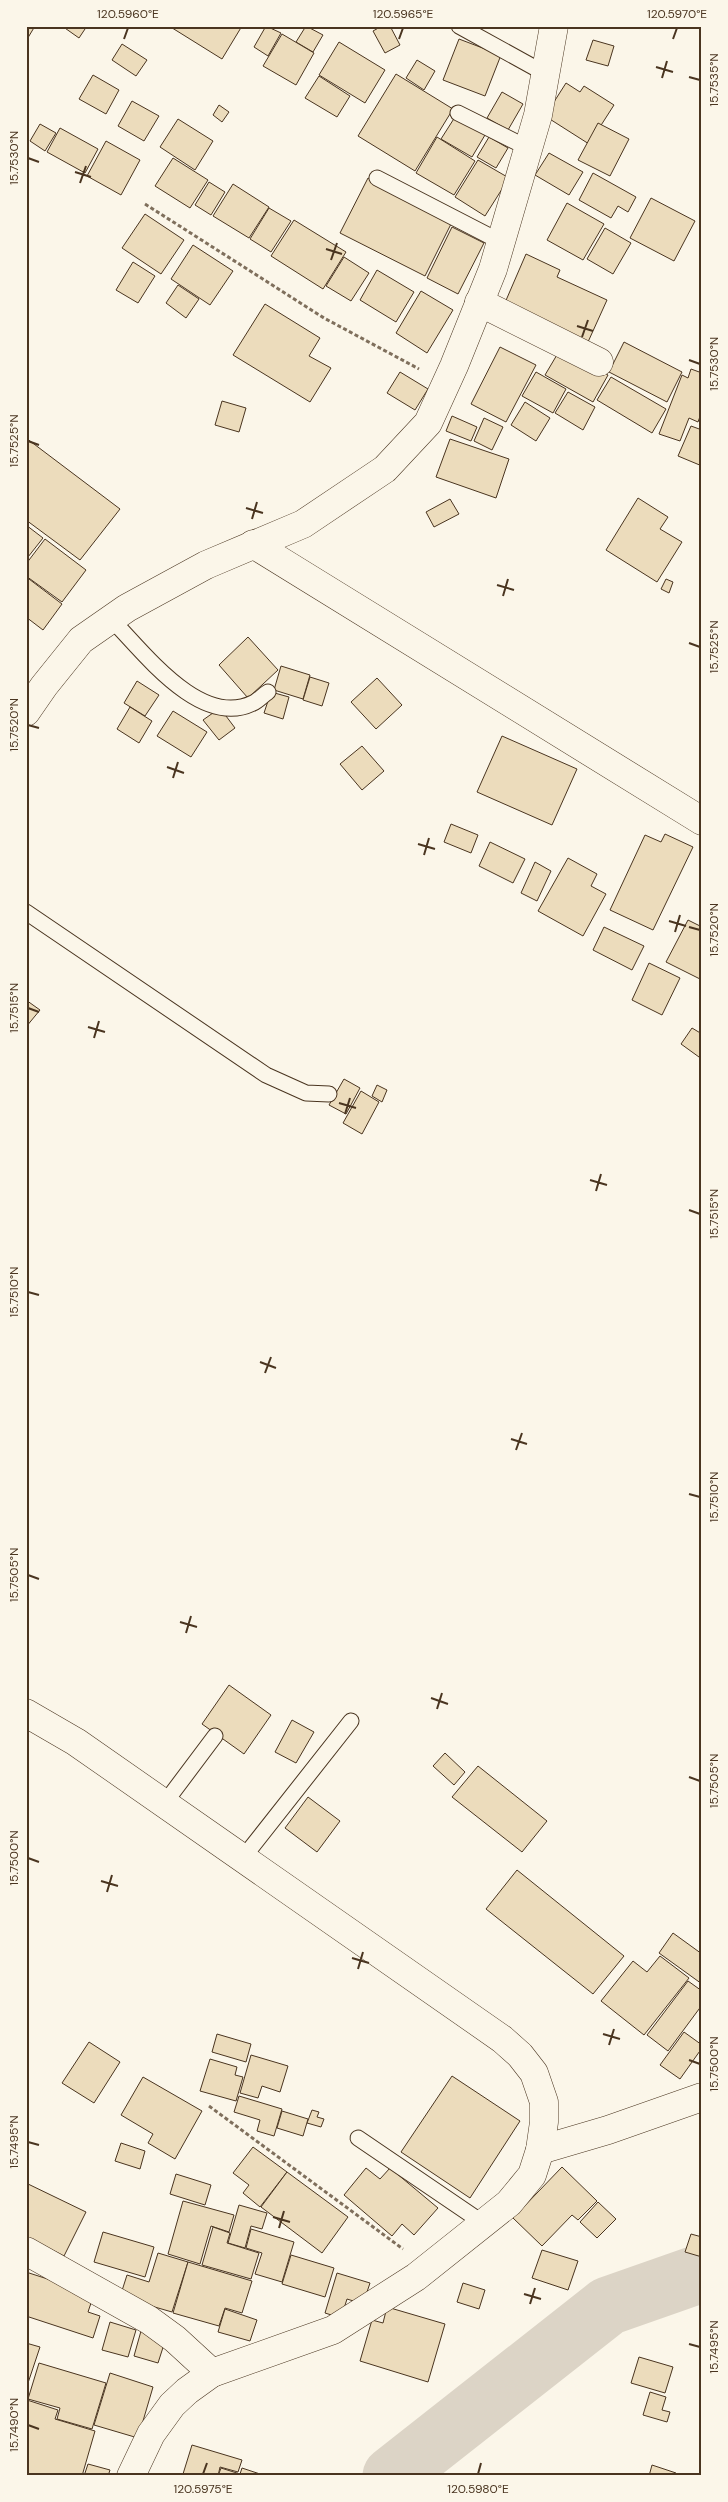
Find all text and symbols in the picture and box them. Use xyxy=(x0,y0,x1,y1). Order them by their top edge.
text: 120.5960°E xyxy=(97,6,159,22)
text: 120.5965°E xyxy=(373,6,434,22)
text: 120.5970°E xyxy=(647,6,707,22)
text: 15.7535°N xyxy=(706,53,722,107)
text: 15.7530°N xyxy=(6,131,22,185)
text: 15.7530°N xyxy=(706,337,722,391)
text: 15.7525°N xyxy=(6,415,22,467)
text: 15.7525°N xyxy=(706,621,722,673)
text: 15.7520°N xyxy=(6,698,22,752)
text: 15.7520°N xyxy=(706,903,722,957)
text: 15.7515°N xyxy=(6,983,22,1033)
text: 15.7515°N xyxy=(706,1189,722,1239)
text: 15.7510°N xyxy=(6,1267,22,1317)
text: 15.7510°N xyxy=(706,1472,722,1522)
text: 15.7505°N xyxy=(6,1548,22,1602)
text: 15.7505°N xyxy=(706,1754,722,1808)
text: 15.7500°N xyxy=(6,1830,22,1886)
text: 15.7500°N xyxy=(706,2036,722,2092)
text: 15.7495°N xyxy=(6,2115,22,2169)
text: 15.7495°N xyxy=(706,2320,722,2374)
text: 15.7490°N xyxy=(6,2398,22,2452)
text: 120.5975°E xyxy=(173,2481,233,2497)
text: 120.5980°E xyxy=(447,2481,509,2497)

